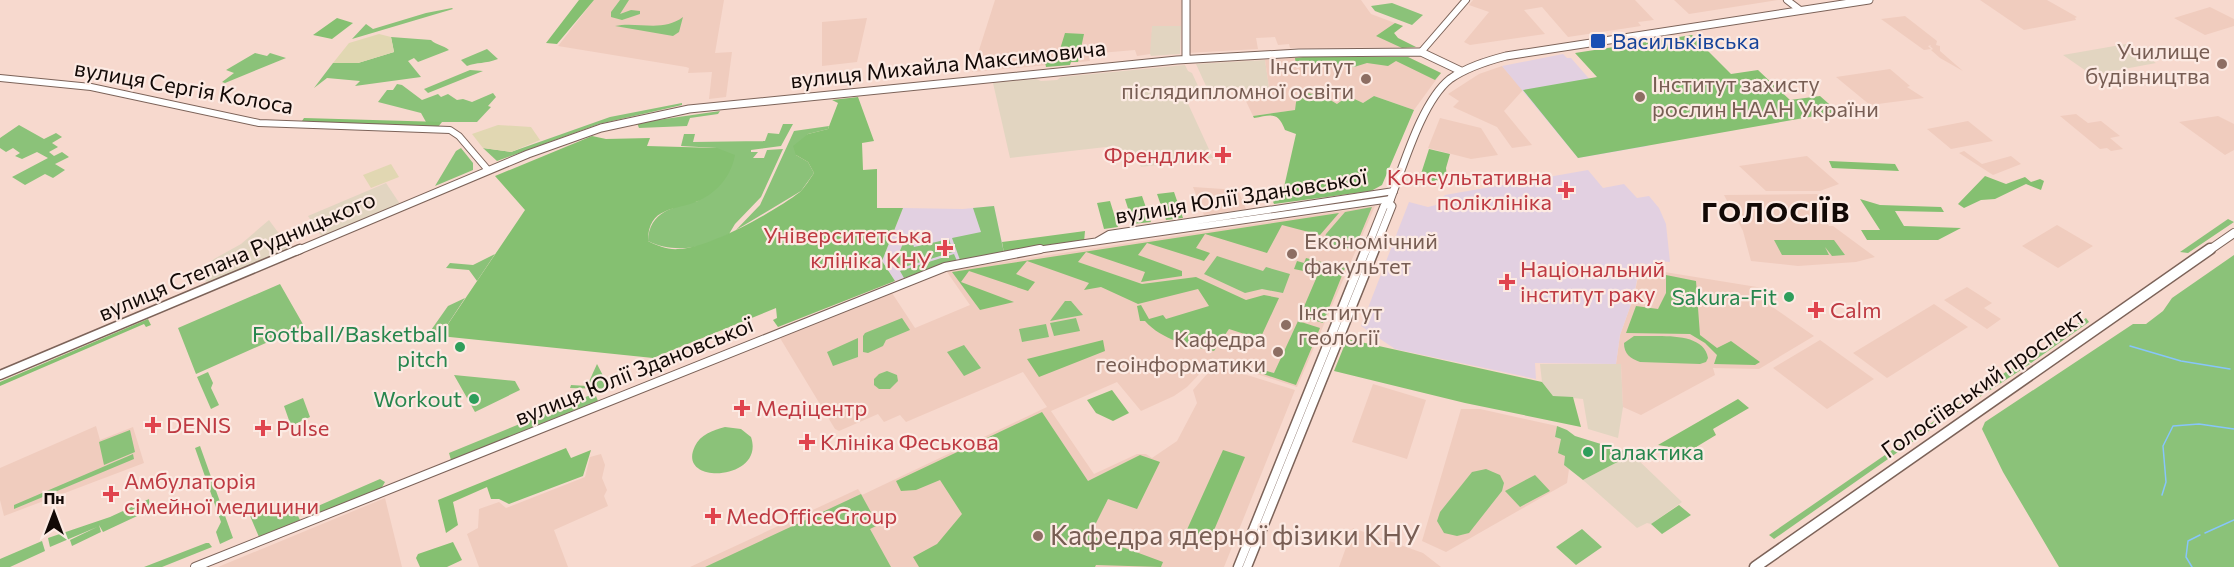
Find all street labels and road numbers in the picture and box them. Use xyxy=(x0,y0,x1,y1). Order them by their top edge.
street label: вулиця Михайла Максимовича xyxy=(789,34,1107,93)
street label: вулиця Сергія Колоса xyxy=(72,54,296,119)
street label: вулиця Юлії Здановської xyxy=(1113,162,1369,229)
street label: вулиця Степана Рудницького xyxy=(94,185,379,326)
street label: Голосіївський проспект xyxy=(1876,302,2090,463)
street label: вулиця Юлії Здановської xyxy=(511,310,757,431)

